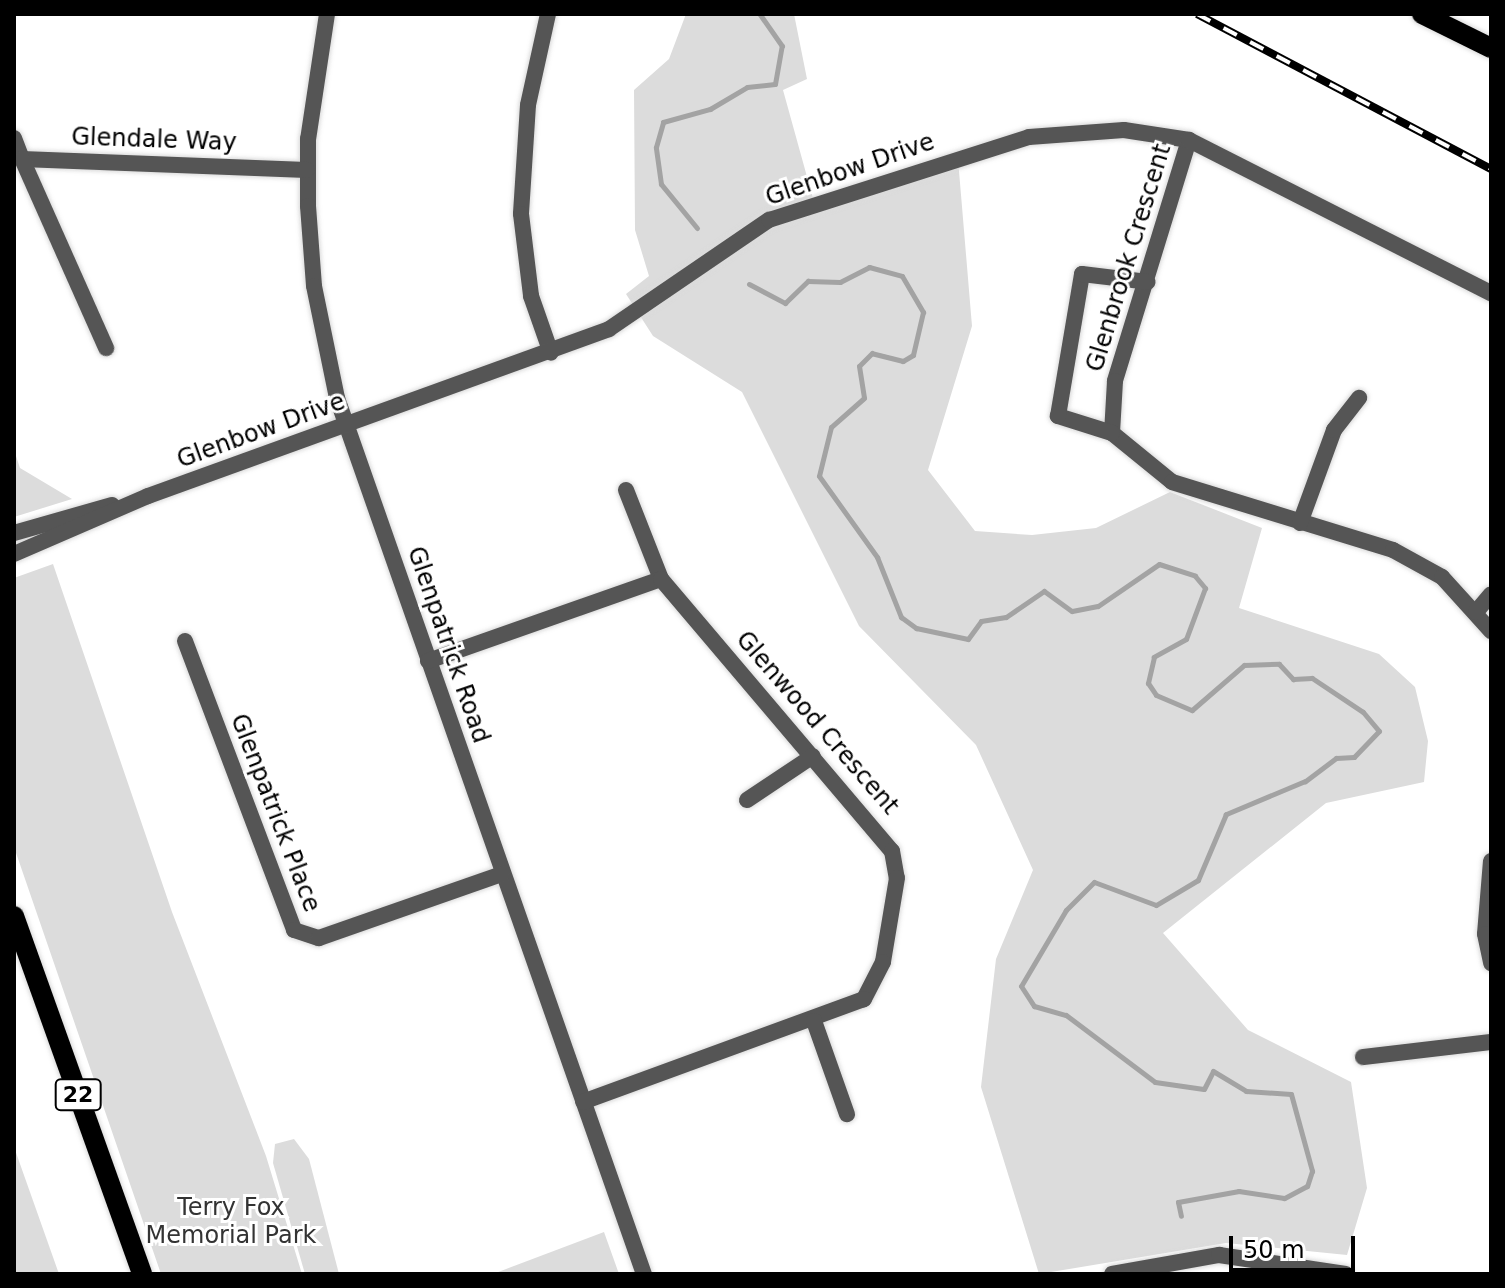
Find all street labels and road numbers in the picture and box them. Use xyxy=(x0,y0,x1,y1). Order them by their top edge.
street label: Glendale Way xyxy=(71,123,237,157)
street label: Glenbow Drive xyxy=(762,128,938,212)
street label: Glenbrook Crescent xyxy=(1081,141,1177,375)
street label: Glenbow Drive xyxy=(173,387,349,475)
street label: Glenpatrick Road xyxy=(401,543,495,747)
street label: Glenwood Crescent xyxy=(730,626,904,820)
street label: Glenpatrick Place xyxy=(224,710,326,916)
road number: 22 xyxy=(54,1077,102,1113)

